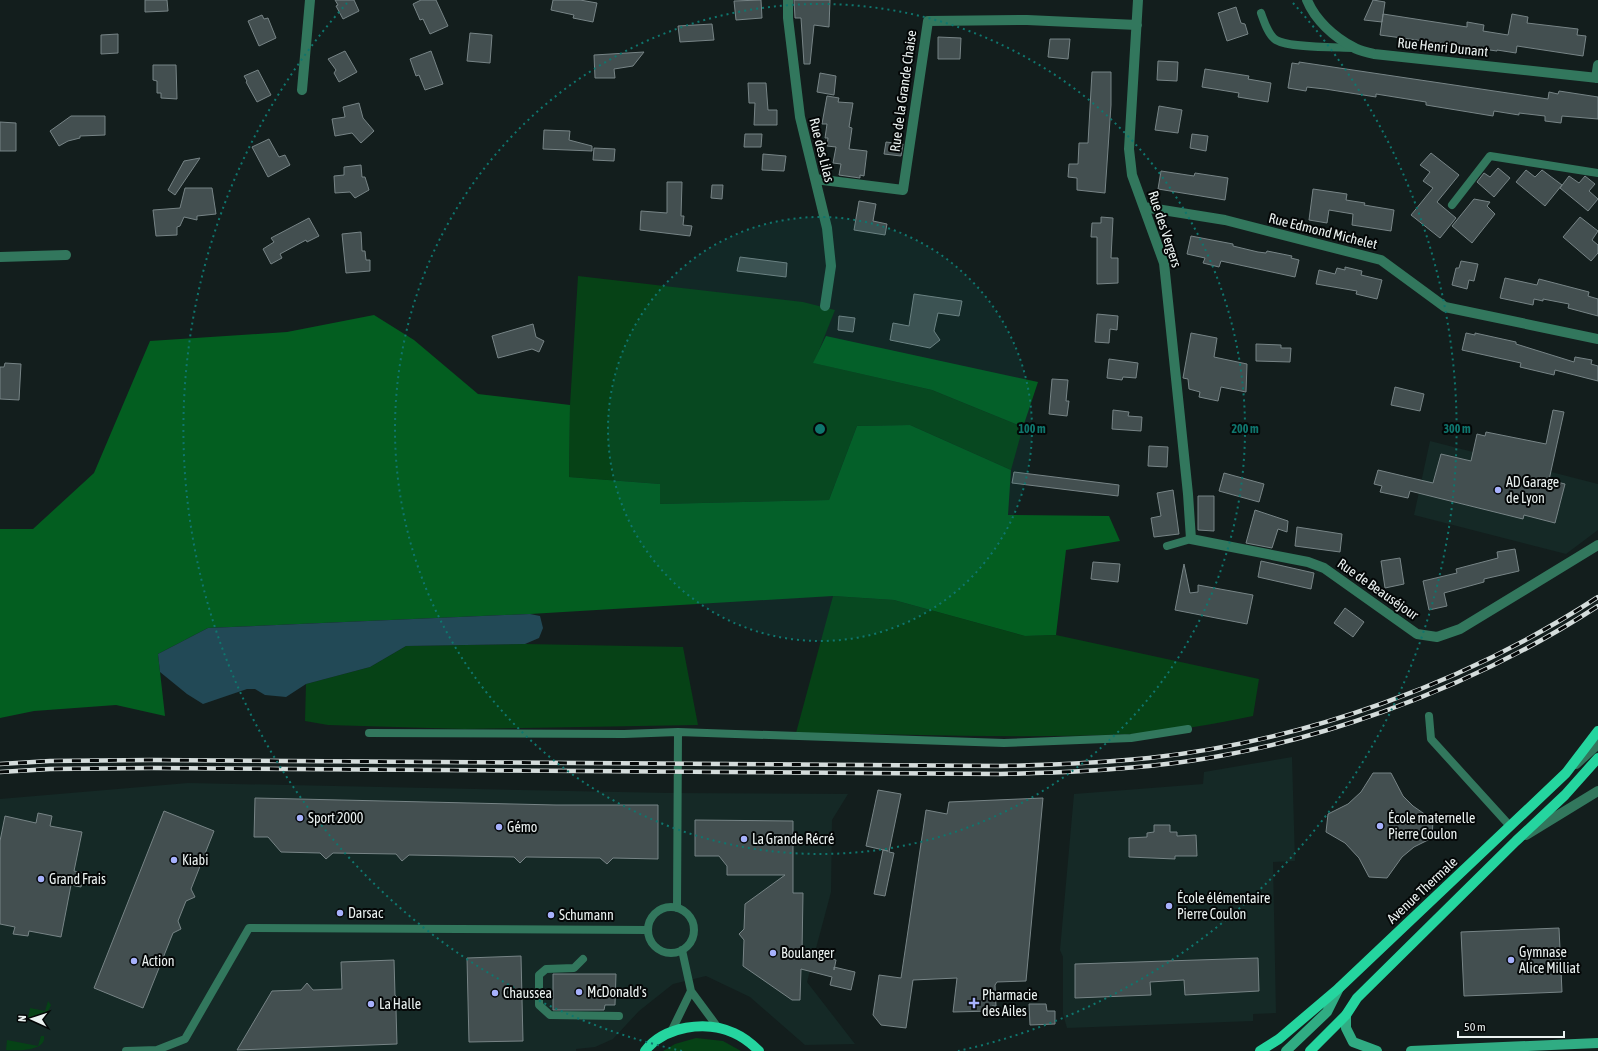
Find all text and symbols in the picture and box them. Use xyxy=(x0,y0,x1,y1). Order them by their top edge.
street label: Rue de la Grande Chaise xyxy=(887,29,919,153)
street label: Rue Henri Dunant xyxy=(1397,34,1489,60)
street label: Rue des Lilas xyxy=(806,116,838,184)
street label: Rue des Vergers xyxy=(1145,189,1185,269)
street label: Rue Edmond Michelet xyxy=(1267,210,1379,252)
centre of rings xyxy=(813,422,827,436)
text: 100 m xyxy=(1018,422,1046,436)
text: 200 m xyxy=(1231,422,1259,436)
text: 300 m xyxy=(1443,422,1471,436)
place label: AD Garage de Lyon xyxy=(1506,474,1559,506)
marker: AD Garage de Lyon xyxy=(1493,485,1503,495)
street label: Rue de Beauséjour xyxy=(1334,555,1422,623)
place label: Sport 2000 xyxy=(308,810,364,826)
place label: École maternelle Pierre Coulon xyxy=(1388,810,1475,842)
marker: Sport 2000 xyxy=(295,813,305,823)
place label: Gémo xyxy=(507,819,537,835)
marker: École maternelle Pierre Coulon xyxy=(1375,821,1385,831)
marker: Gémo xyxy=(494,822,504,832)
place label: La Grande Récré xyxy=(752,831,834,847)
marker: La Grande Récré xyxy=(739,834,749,844)
place label: Kiabi xyxy=(182,852,208,868)
street label: Avenue Thermale xyxy=(1384,853,1460,927)
marker: Kiabi xyxy=(169,855,179,865)
place label: Grand Frais xyxy=(49,871,106,887)
marker: Grand Frais xyxy=(36,874,46,884)
place label: École élémentaire Pierre Coulon xyxy=(1177,890,1270,922)
marker: École élémentaire Pierre Coulon xyxy=(1164,901,1174,911)
place label: Darsac xyxy=(348,905,384,921)
place label: Schumann xyxy=(559,907,614,923)
marker: Darsac xyxy=(335,908,345,918)
marker: Schumann xyxy=(546,910,556,920)
place label: Gymnase Alice Milliat xyxy=(1519,944,1580,976)
place label: Boulanger xyxy=(781,945,835,961)
marker: Boulanger xyxy=(768,948,778,958)
place label: Action xyxy=(142,953,175,969)
marker: Gymnase Alice Milliat xyxy=(1506,955,1516,965)
marker: Action xyxy=(129,956,139,966)
place label: McDonald's xyxy=(587,984,647,1000)
place label: Chaussea xyxy=(503,985,552,1001)
marker: McDonald's xyxy=(574,987,584,997)
place label: Pharmacie des Ailes xyxy=(982,987,1038,1019)
marker: Chaussea xyxy=(490,988,500,998)
place label: La Halle xyxy=(379,996,421,1012)
marker: Pharmacie des Ailes xyxy=(969,998,979,1008)
north arrow xyxy=(12,999,52,1039)
marker: La Halle xyxy=(366,999,376,1009)
scale bar xyxy=(1458,1013,1564,1039)
text: N xyxy=(16,1015,28,1022)
text: 50 m xyxy=(1464,1020,1486,1034)

